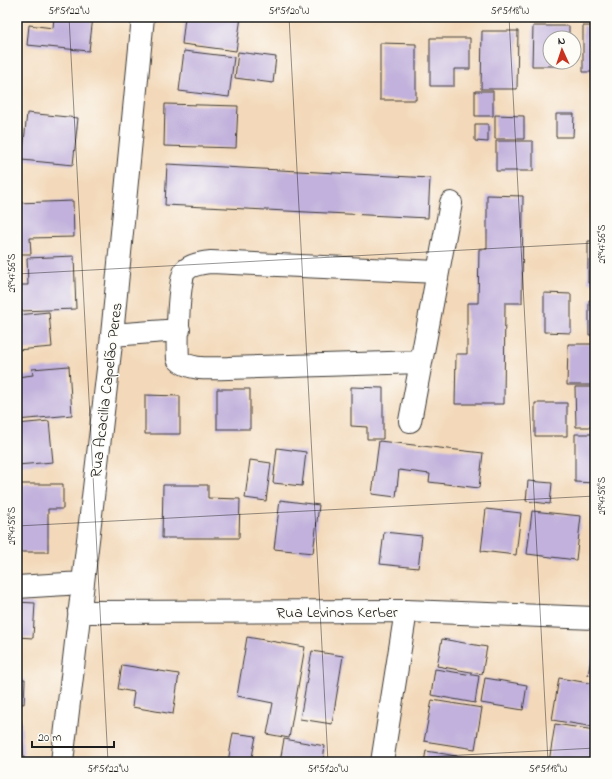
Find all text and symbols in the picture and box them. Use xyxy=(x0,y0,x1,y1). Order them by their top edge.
text: 51°51'22"W xyxy=(48,4,90,19)
text: 51°51'20"W xyxy=(269,4,310,19)
text: 51°51'18"W xyxy=(491,4,530,19)
north arrow xyxy=(542,30,582,70)
text: N xyxy=(557,33,566,49)
text: 29°47'56"S xyxy=(595,224,610,263)
text: 29°47'56"S xyxy=(5,253,20,292)
street label: Rua Acacilia Capelão Peres xyxy=(84,301,130,479)
text: 29°47'58"S xyxy=(595,476,610,515)
text: 29°47'58"S xyxy=(5,506,20,545)
street label: Rua Levinos Kerber xyxy=(276,601,398,625)
scale bar xyxy=(32,723,114,749)
text: 20 m xyxy=(38,729,61,747)
text: 51°51'22"W xyxy=(87,762,129,777)
text: 51°51'20"W xyxy=(308,762,349,777)
text: 51°51'18"W xyxy=(529,762,568,777)

